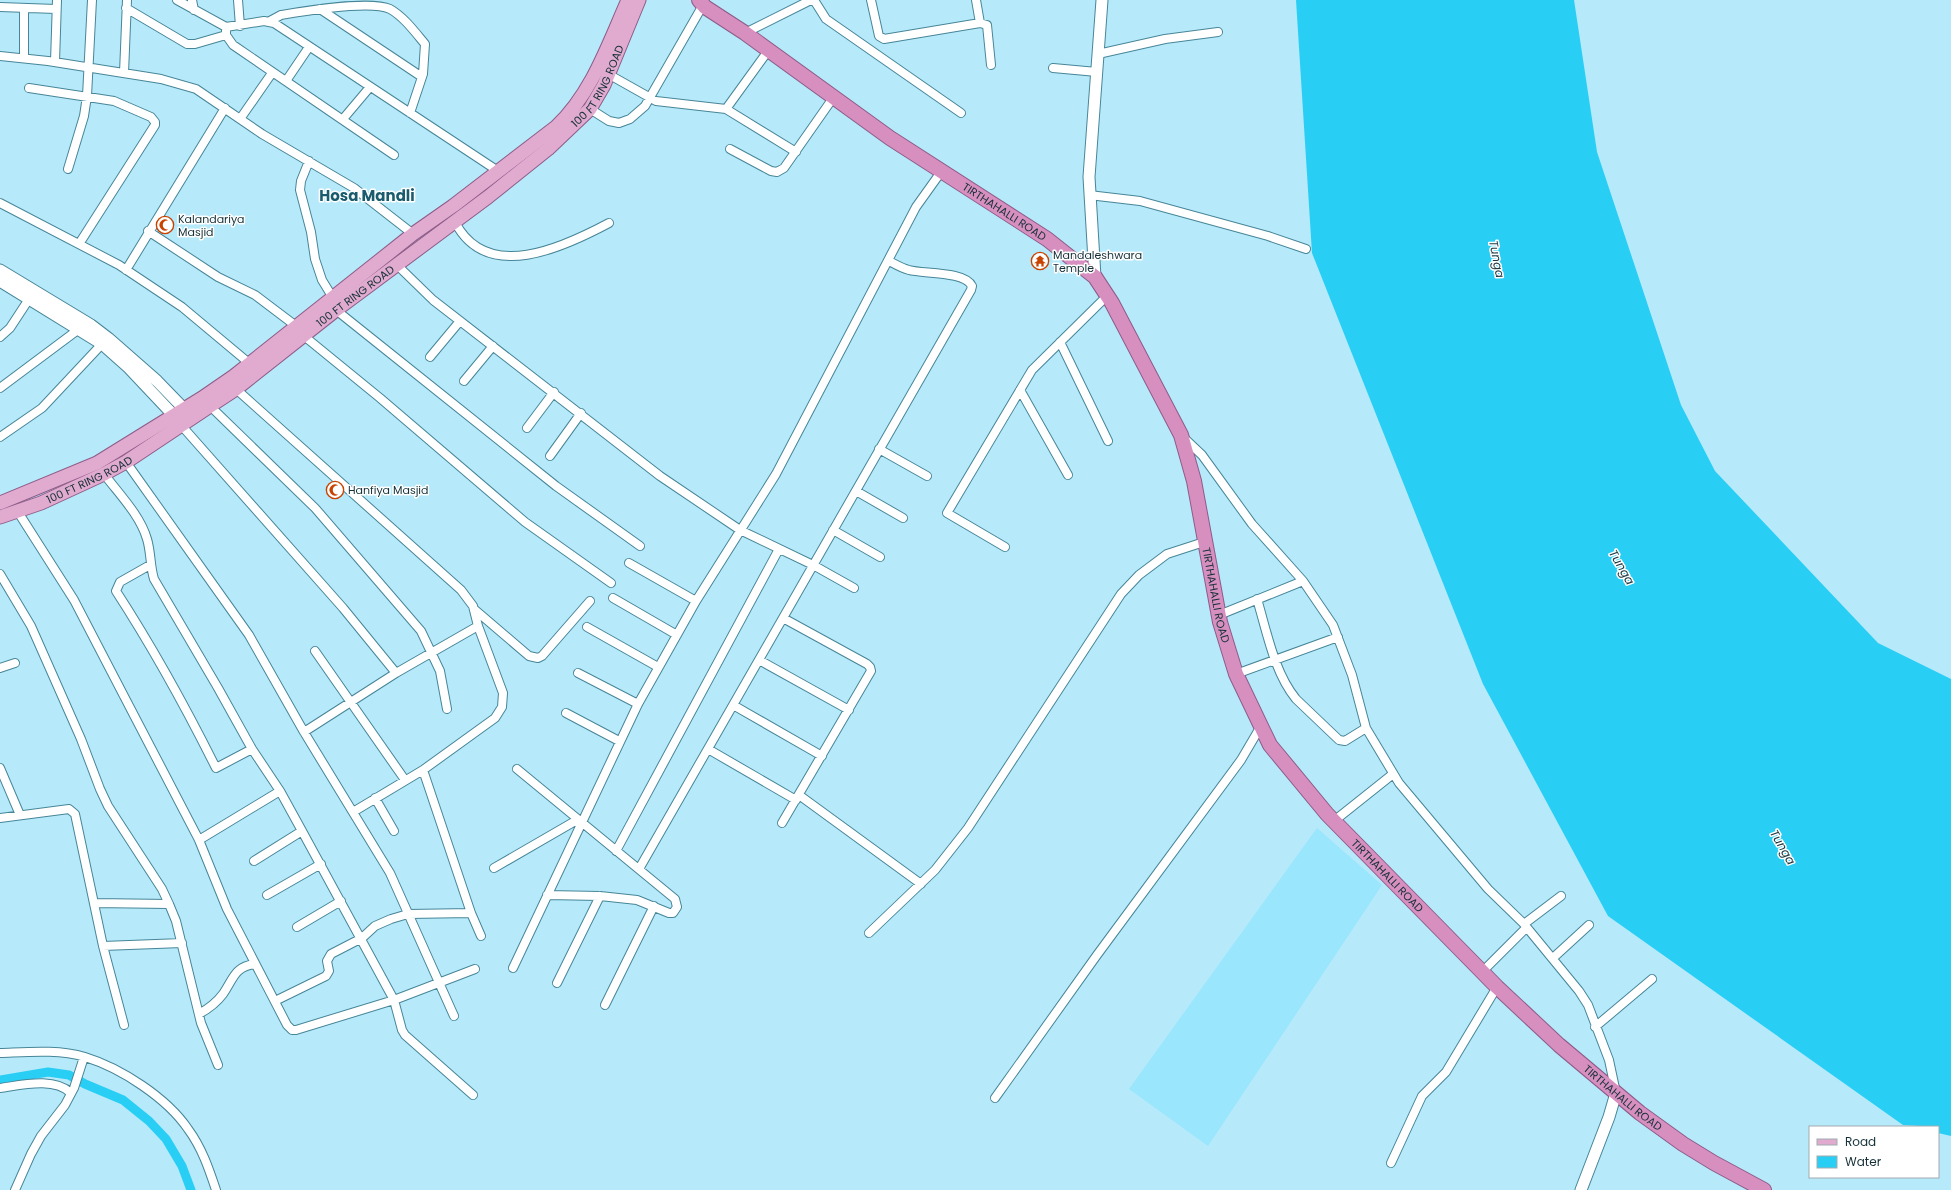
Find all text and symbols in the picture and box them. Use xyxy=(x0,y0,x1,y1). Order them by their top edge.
street label: 100 FT RING ROAD xyxy=(568,42,628,131)
street label: TIRTHAHALLI ROAD xyxy=(959,179,1050,245)
district label: Hosa Mandli xyxy=(319,185,415,206)
place label: Kalandariya Masjid xyxy=(178,211,245,240)
mosque icon: Kalandariya Masjid xyxy=(155,215,175,235)
water label: Tunga xyxy=(1485,239,1509,279)
place label: Mandaleshwara Temple xyxy=(1053,247,1142,276)
temple icon: Mandaleshwara Temple xyxy=(1030,251,1050,271)
street label: 100 FT RING ROAD xyxy=(313,261,398,331)
street label: 100 FT RING ROAD xyxy=(44,452,136,507)
mosque icon: Hanfiya Masjid xyxy=(325,480,345,500)
place label: Hanfiya Masjid xyxy=(348,482,429,498)
street label: TIRTHAHALLI ROAD xyxy=(1198,546,1234,645)
water label: Tunga xyxy=(1605,546,1639,588)
water label: Tunga xyxy=(1766,826,1800,868)
street label: TIRTHAHALLI ROAD xyxy=(1348,835,1427,916)
street label: TIRTHAHALLI ROAD xyxy=(1580,1061,1666,1135)
legend xyxy=(1809,1126,1939,1178)
text: Road xyxy=(1845,1133,1876,1150)
text: Water xyxy=(1845,1153,1882,1170)

